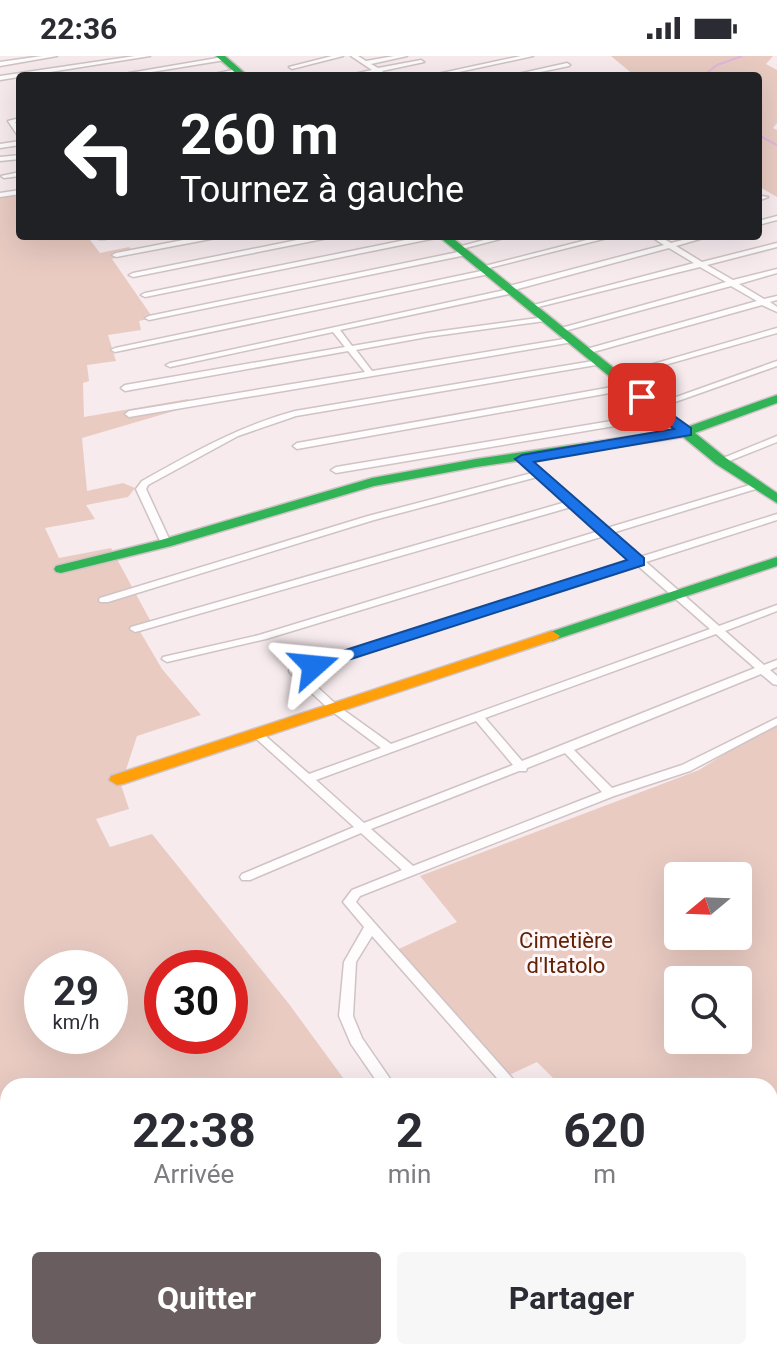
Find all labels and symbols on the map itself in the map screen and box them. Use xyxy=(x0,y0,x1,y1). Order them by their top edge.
pin xyxy=(608,363,676,431)
position arrow xyxy=(272,624,356,708)
north arrow xyxy=(664,862,752,950)
park label: Cimetière d'Itatolo xyxy=(519,928,613,978)
speed limit sign: 30 xyxy=(144,950,248,1054)

